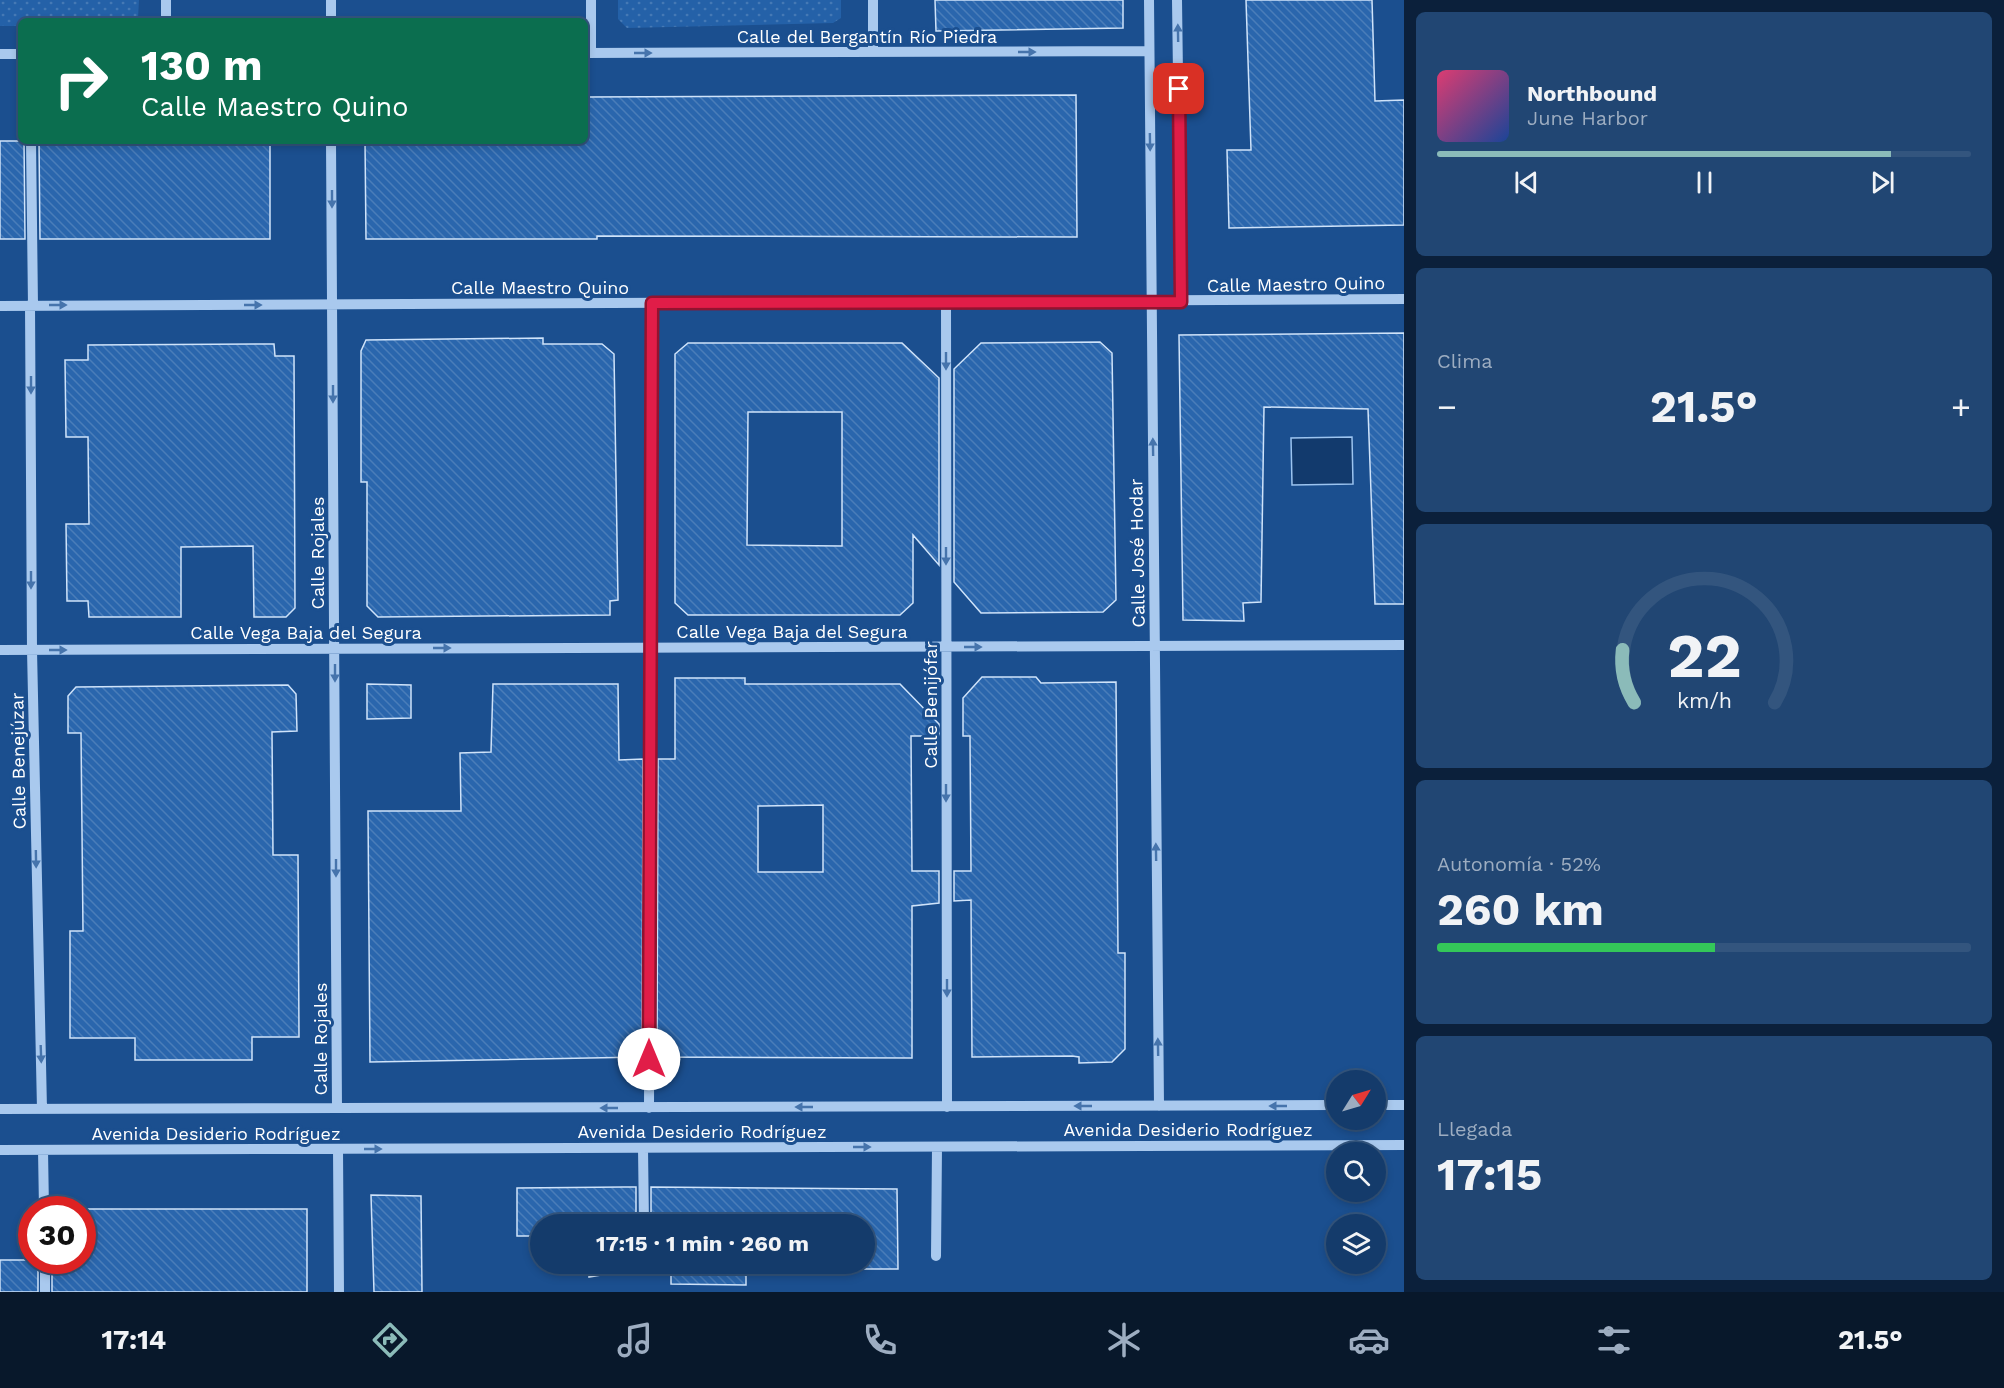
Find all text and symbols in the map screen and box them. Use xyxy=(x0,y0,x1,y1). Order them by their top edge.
one-way arrow xyxy=(1173,24,1183,43)
street label: Calle del Bergantín Río Piedra xyxy=(737,26,997,47)
text: 130 m xyxy=(141,41,263,90)
icon: right xyxy=(42,42,120,120)
one-way arrow xyxy=(1018,47,1037,57)
one-way arrow xyxy=(634,48,653,58)
pin xyxy=(1153,63,1204,114)
icon: arrive xyxy=(1162,72,1195,105)
text: Northbound xyxy=(1527,81,1657,106)
text: Calle Maestro Quino xyxy=(141,91,408,123)
text: June Harbor xyxy=(1527,106,1648,130)
one-way arrow xyxy=(1145,133,1155,152)
icon: previous xyxy=(1510,166,1543,199)
icon: pause xyxy=(1688,166,1721,199)
icon: next xyxy=(1866,166,1899,199)
one-way arrow xyxy=(327,190,337,209)
street label: Calle Maestro Quino xyxy=(1207,272,1385,296)
street label: Calle Maestro Quino xyxy=(451,277,629,298)
one-way arrow xyxy=(244,300,263,310)
one-way arrow xyxy=(49,301,68,310)
text: Clima xyxy=(1437,349,1493,373)
one-way arrow xyxy=(941,351,951,370)
one-way arrow xyxy=(26,375,36,394)
text: 21.5° xyxy=(1650,380,1758,433)
one-way arrow xyxy=(328,385,338,404)
text: − xyxy=(1437,387,1457,426)
text: + xyxy=(1951,387,1971,426)
one-way arrow xyxy=(1148,438,1158,457)
street label: Calle José Hodar xyxy=(1125,478,1149,628)
street label: Calle Rojales xyxy=(307,497,328,609)
one-way arrow xyxy=(941,546,951,565)
one-way arrow xyxy=(26,570,36,589)
text: 22 xyxy=(1667,619,1741,692)
street label: Calle Vega Baja del Segura xyxy=(676,621,908,642)
street label: Calle Vega Baja del Segura xyxy=(190,622,422,643)
street label: Calle Benijófar xyxy=(920,641,941,769)
one-way arrow xyxy=(964,642,983,652)
one-way arrow xyxy=(433,643,452,653)
one-way arrow xyxy=(49,645,68,655)
one-way arrow xyxy=(330,664,340,683)
text: km/h xyxy=(1676,688,1732,713)
street label: Calle Benejúzar xyxy=(6,692,30,830)
one-way arrow xyxy=(941,783,951,802)
one-way arrow xyxy=(1151,843,1161,862)
one-way arrow xyxy=(32,849,41,868)
text: Autonomía · 52% xyxy=(1437,852,1601,876)
one-way arrow xyxy=(331,859,341,878)
text: 260 km xyxy=(1437,883,1604,936)
one-way arrow xyxy=(942,978,952,997)
street label: Calle Rojales xyxy=(310,983,331,1095)
position arrow xyxy=(617,1027,681,1091)
one-way arrow xyxy=(1153,1038,1163,1057)
one-way arrow xyxy=(36,1044,46,1063)
north arrow xyxy=(1326,1070,1386,1130)
map controls xyxy=(1326,1070,1386,1274)
one-way arrow xyxy=(1074,1101,1093,1111)
one-way arrow xyxy=(1269,1101,1288,1111)
one-way arrow xyxy=(795,1102,814,1112)
one-way arrow xyxy=(600,1103,619,1113)
text: Llegada xyxy=(1437,1117,1512,1141)
street label: Avenida Desiderio Rodríguez xyxy=(1063,1119,1313,1140)
street label: Avenida Desiderio Rodríguez xyxy=(577,1121,827,1142)
street label: Avenida Desiderio Rodríguez xyxy=(91,1123,341,1144)
one-way arrow xyxy=(853,1142,872,1152)
button: search xyxy=(1326,1142,1386,1202)
one-way arrow xyxy=(364,1144,383,1154)
text: 17:15 xyxy=(1437,1148,1542,1201)
speed limit sign: 30 xyxy=(18,1196,96,1274)
button: layers xyxy=(1326,1214,1386,1274)
text: 17:15 · 1 min · 260 m xyxy=(596,1231,809,1256)
icon: directions xyxy=(369,1319,411,1361)
icon: music xyxy=(614,1319,656,1361)
icon: phone xyxy=(859,1319,901,1361)
icon: climate xyxy=(1103,1319,1145,1361)
icon: car xyxy=(1348,1319,1390,1361)
icon: filters xyxy=(1593,1319,1635,1361)
text: 17:14 xyxy=(101,1324,166,1356)
text: 21.5° xyxy=(1838,1324,1903,1356)

